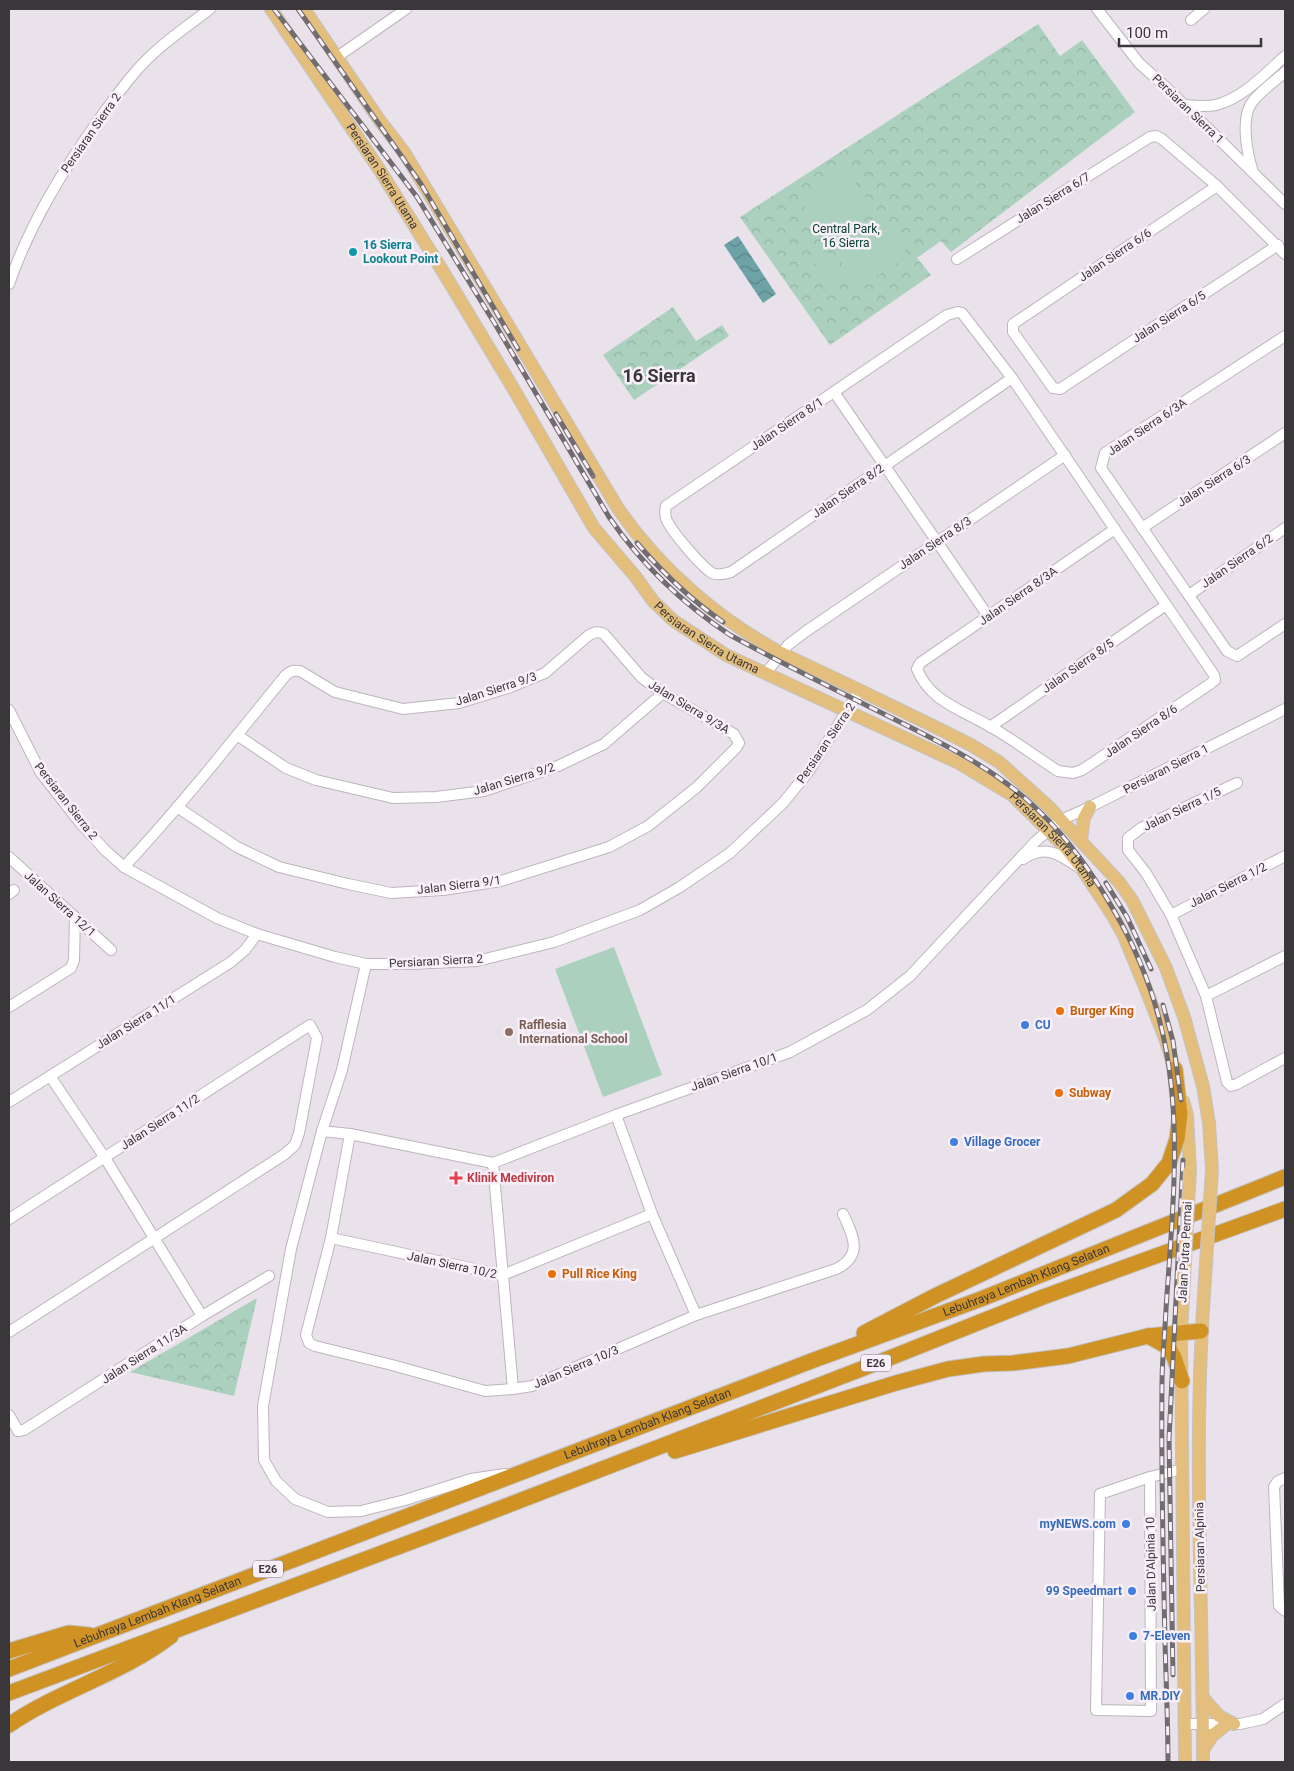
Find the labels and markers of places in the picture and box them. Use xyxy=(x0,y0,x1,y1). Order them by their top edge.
place label: 16 Sierra Lookout Point xyxy=(363,238,438,266)
marker: 16 Sierra Lookout Point xyxy=(347,246,359,258)
place label: Burger King xyxy=(1070,1004,1134,1018)
marker: Burger King xyxy=(1054,1005,1066,1017)
place label: Rafflesia International School xyxy=(519,1018,628,1046)
place label: CU xyxy=(1035,1018,1051,1032)
marker: CU xyxy=(1019,1019,1031,1031)
marker: Rafflesia International School xyxy=(503,1026,515,1038)
place label: Subway xyxy=(1069,1086,1112,1100)
marker: Subway xyxy=(1053,1087,1065,1099)
place label: Village Grocer xyxy=(964,1135,1041,1149)
marker: Village Grocer xyxy=(948,1136,960,1148)
marker: Klinik Mediviron xyxy=(449,1171,463,1185)
place label: Klinik Mediviron xyxy=(467,1171,554,1185)
place label: Pull Rice King xyxy=(562,1267,637,1281)
marker: Pull Rice King xyxy=(546,1268,558,1280)
place label: myNEWS.com xyxy=(1040,1517,1116,1531)
marker: myNEWS.com xyxy=(1120,1518,1132,1530)
place label: 99 Speedmart xyxy=(1046,1584,1122,1598)
marker: 99 Speedmart xyxy=(1126,1585,1138,1597)
place label: 7-Eleven xyxy=(1143,1629,1190,1643)
marker: 7-Eleven xyxy=(1127,1630,1139,1642)
place label: MR.DIY xyxy=(1140,1689,1181,1703)
marker: MR.DIY xyxy=(1124,1690,1136,1702)

